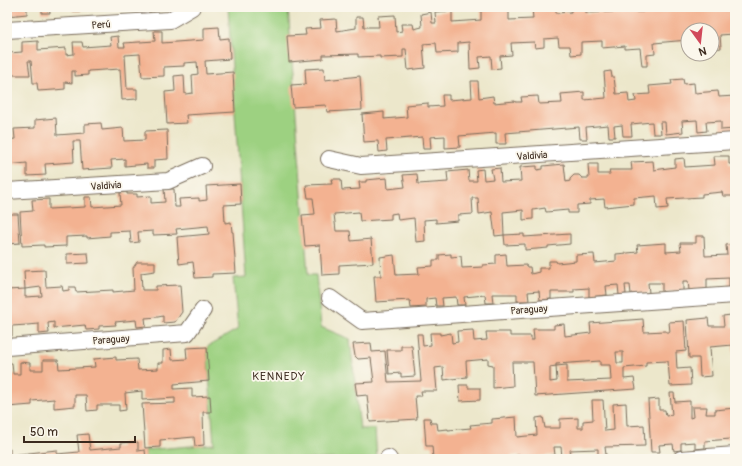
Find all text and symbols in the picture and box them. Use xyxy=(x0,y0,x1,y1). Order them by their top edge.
street label: Perú xyxy=(91,18,111,32)
north arrow xyxy=(680,22,720,62)
text: N xyxy=(697,44,708,59)
street label: Valdivia xyxy=(516,149,548,163)
street label: Valdivia xyxy=(90,179,122,193)
street label: Paraguay xyxy=(510,303,549,317)
street label: Paraguay xyxy=(92,333,131,347)
district label: KENNEDY xyxy=(252,370,306,383)
scale bar xyxy=(24,418,135,444)
text: 50 m xyxy=(30,425,58,440)

